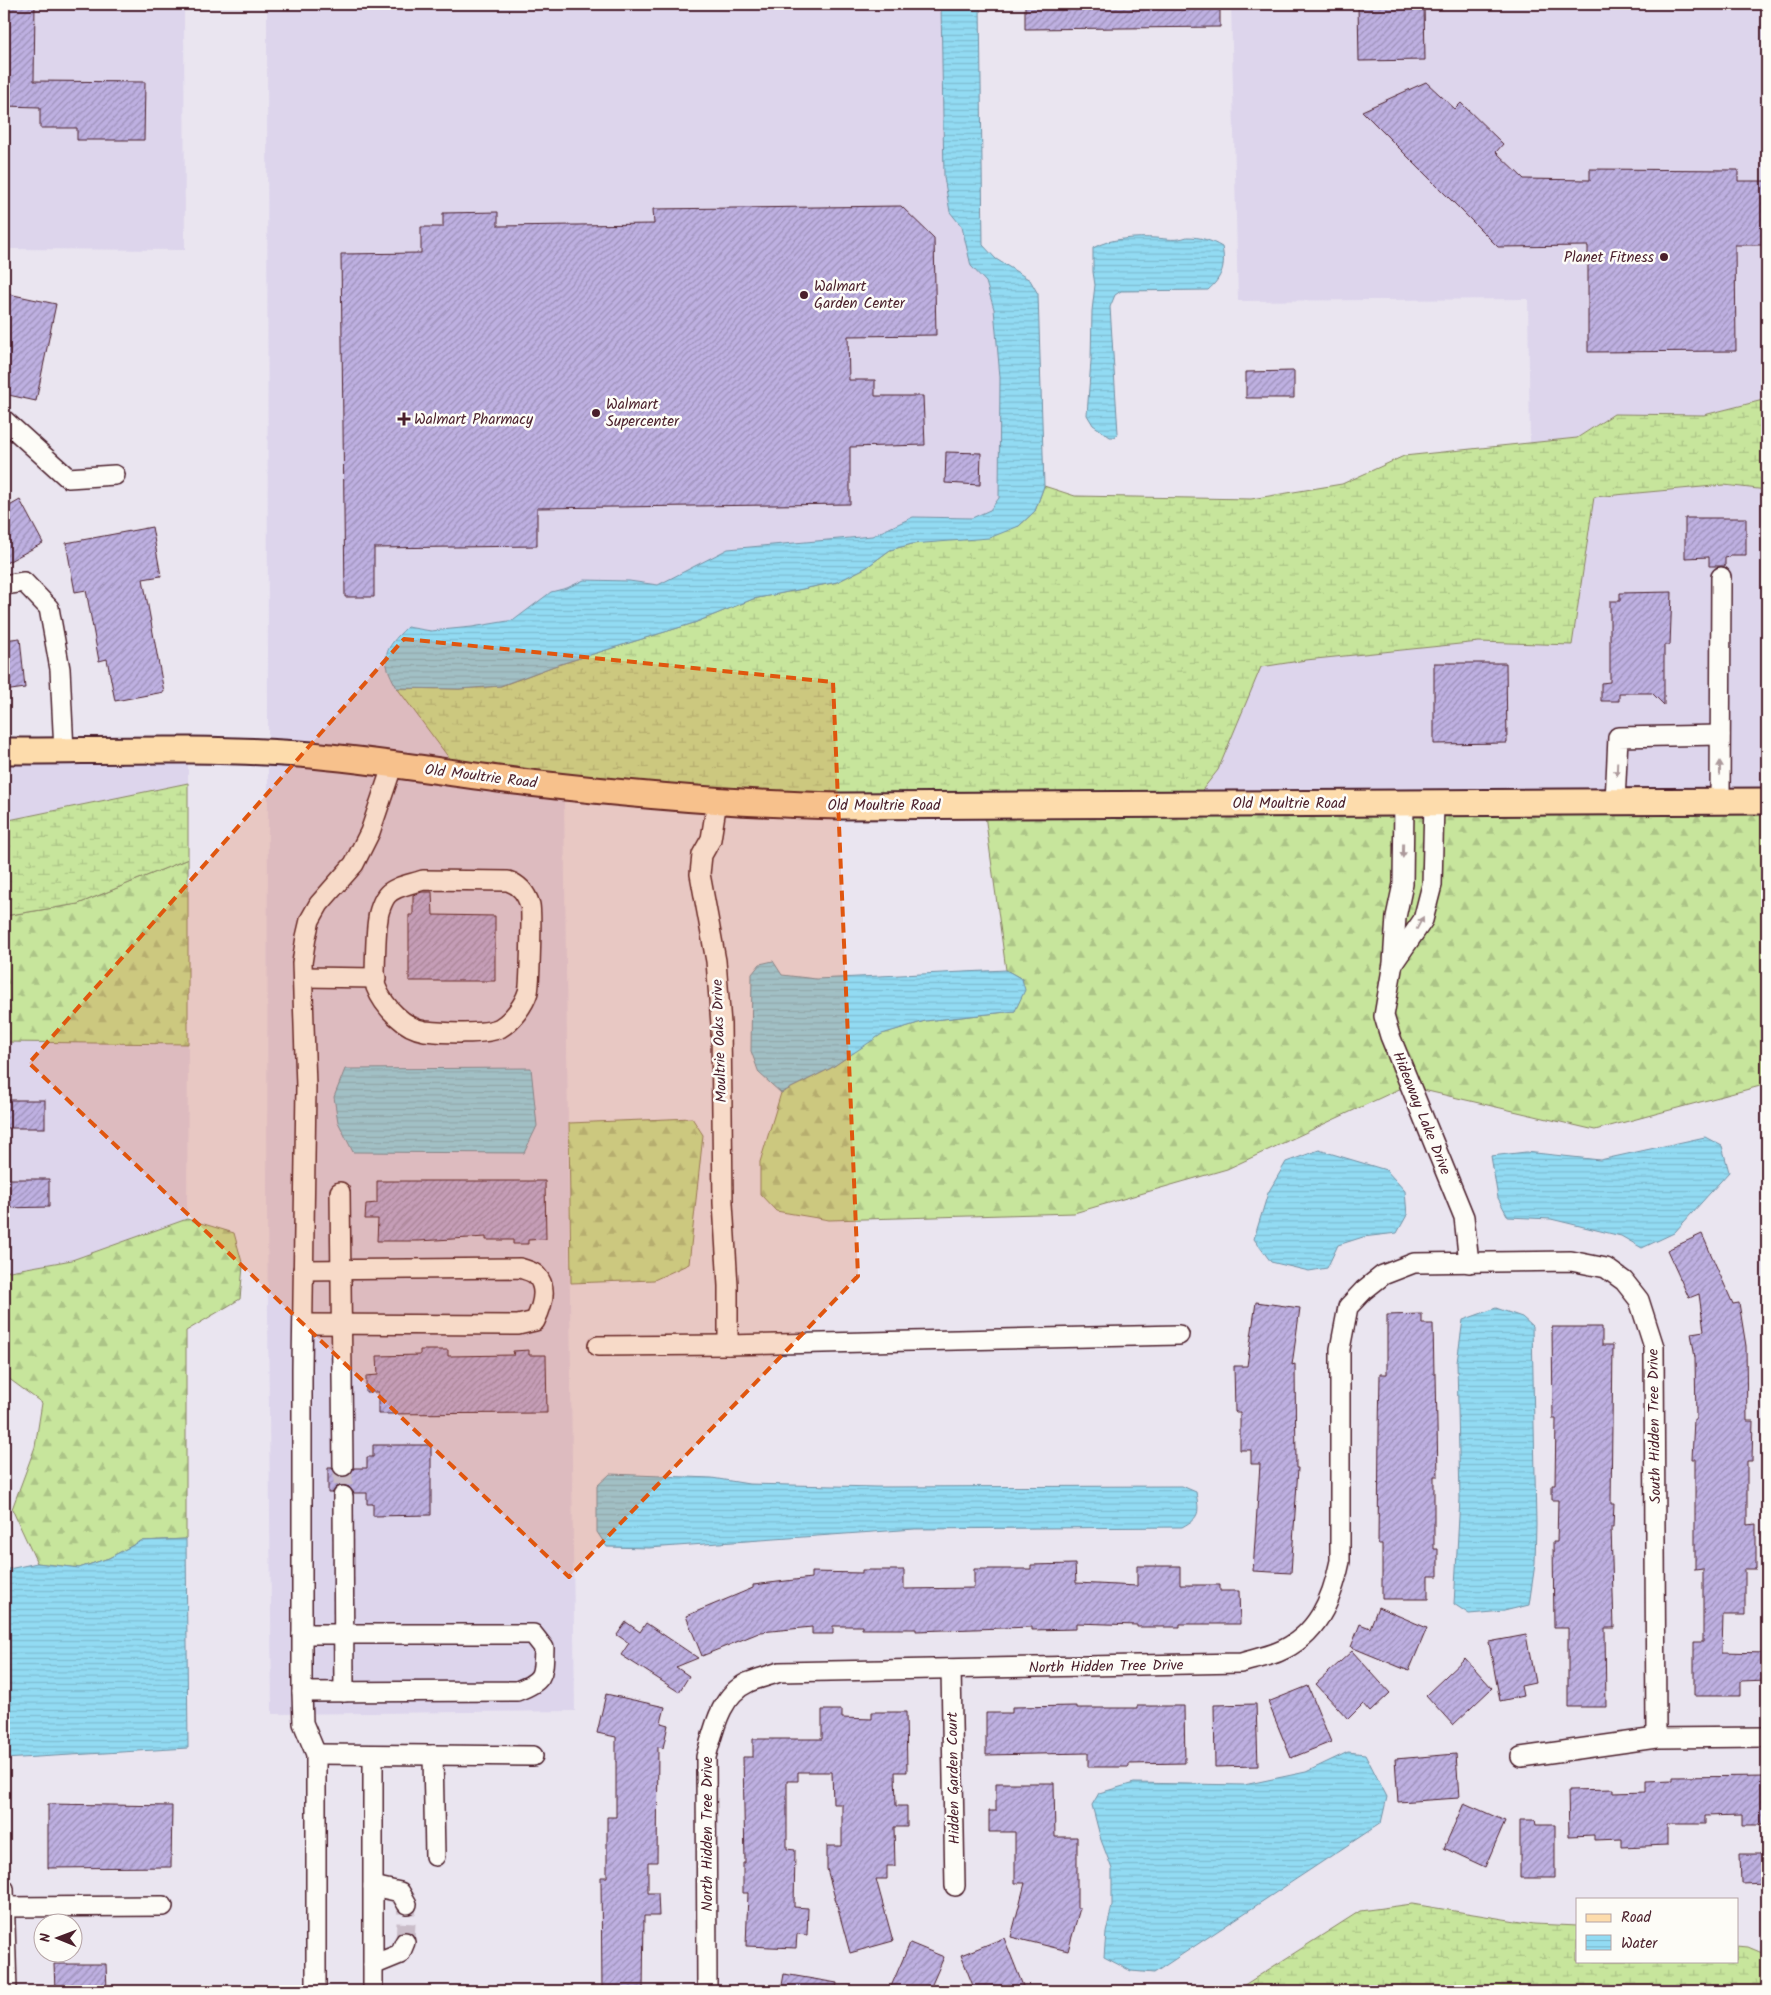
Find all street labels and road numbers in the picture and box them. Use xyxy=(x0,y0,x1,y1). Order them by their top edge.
street label: Old Moultrie Road xyxy=(423,758,539,796)
street label: Old Moultrie Road xyxy=(1232,792,1346,816)
street label: Old Moultrie Road xyxy=(827,794,941,818)
street label: Moultrie Oaks Drive xyxy=(706,979,734,1103)
street label: Hideaway Lake Drive xyxy=(1385,1048,1457,1179)
street label: South Hidden Tree Drive xyxy=(1642,1348,1668,1504)
street label: North Hidden Tree Drive xyxy=(1028,1654,1184,1680)
street label: Hidden Garden Court xyxy=(941,1711,967,1844)
street label: North Hidden Tree Drive xyxy=(696,1756,720,1911)

